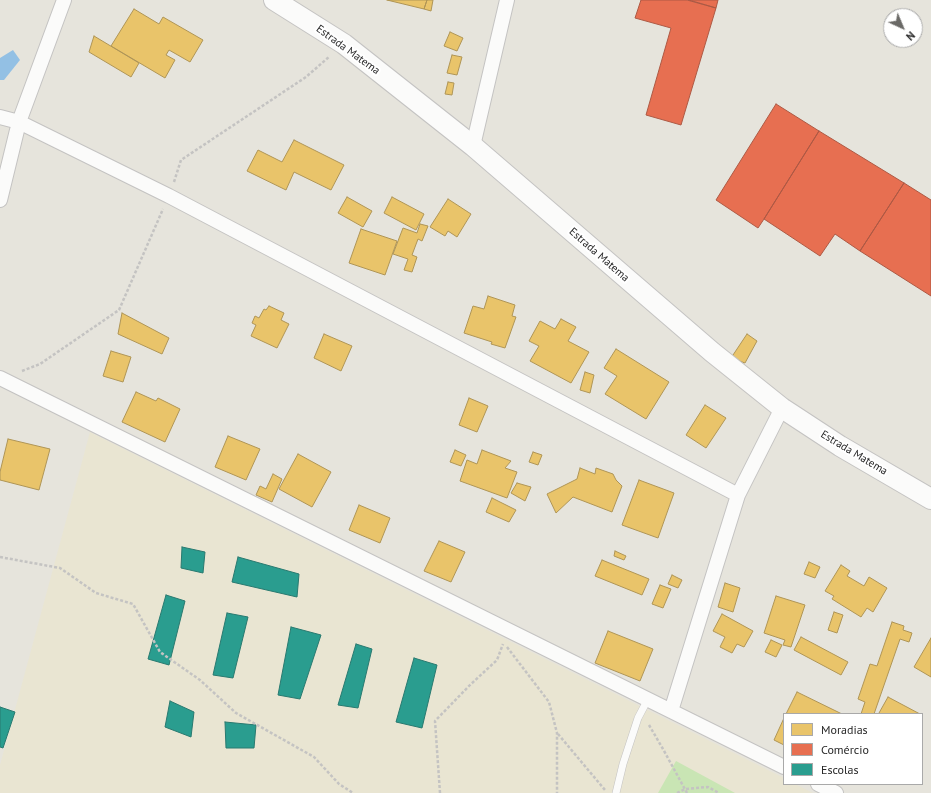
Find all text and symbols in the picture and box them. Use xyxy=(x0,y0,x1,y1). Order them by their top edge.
north arrow xyxy=(883,8,923,48)
street label: Estrada Matema xyxy=(314,22,382,78)
text: N xyxy=(903,28,918,43)
street label: Estrada Matema xyxy=(566,225,632,285)
street label: Estrada Matema xyxy=(818,428,890,478)
legend xyxy=(783,713,923,785)
text: Moradias xyxy=(821,722,868,737)
text: Comércio xyxy=(821,742,869,757)
text: Escolas xyxy=(821,762,859,777)

